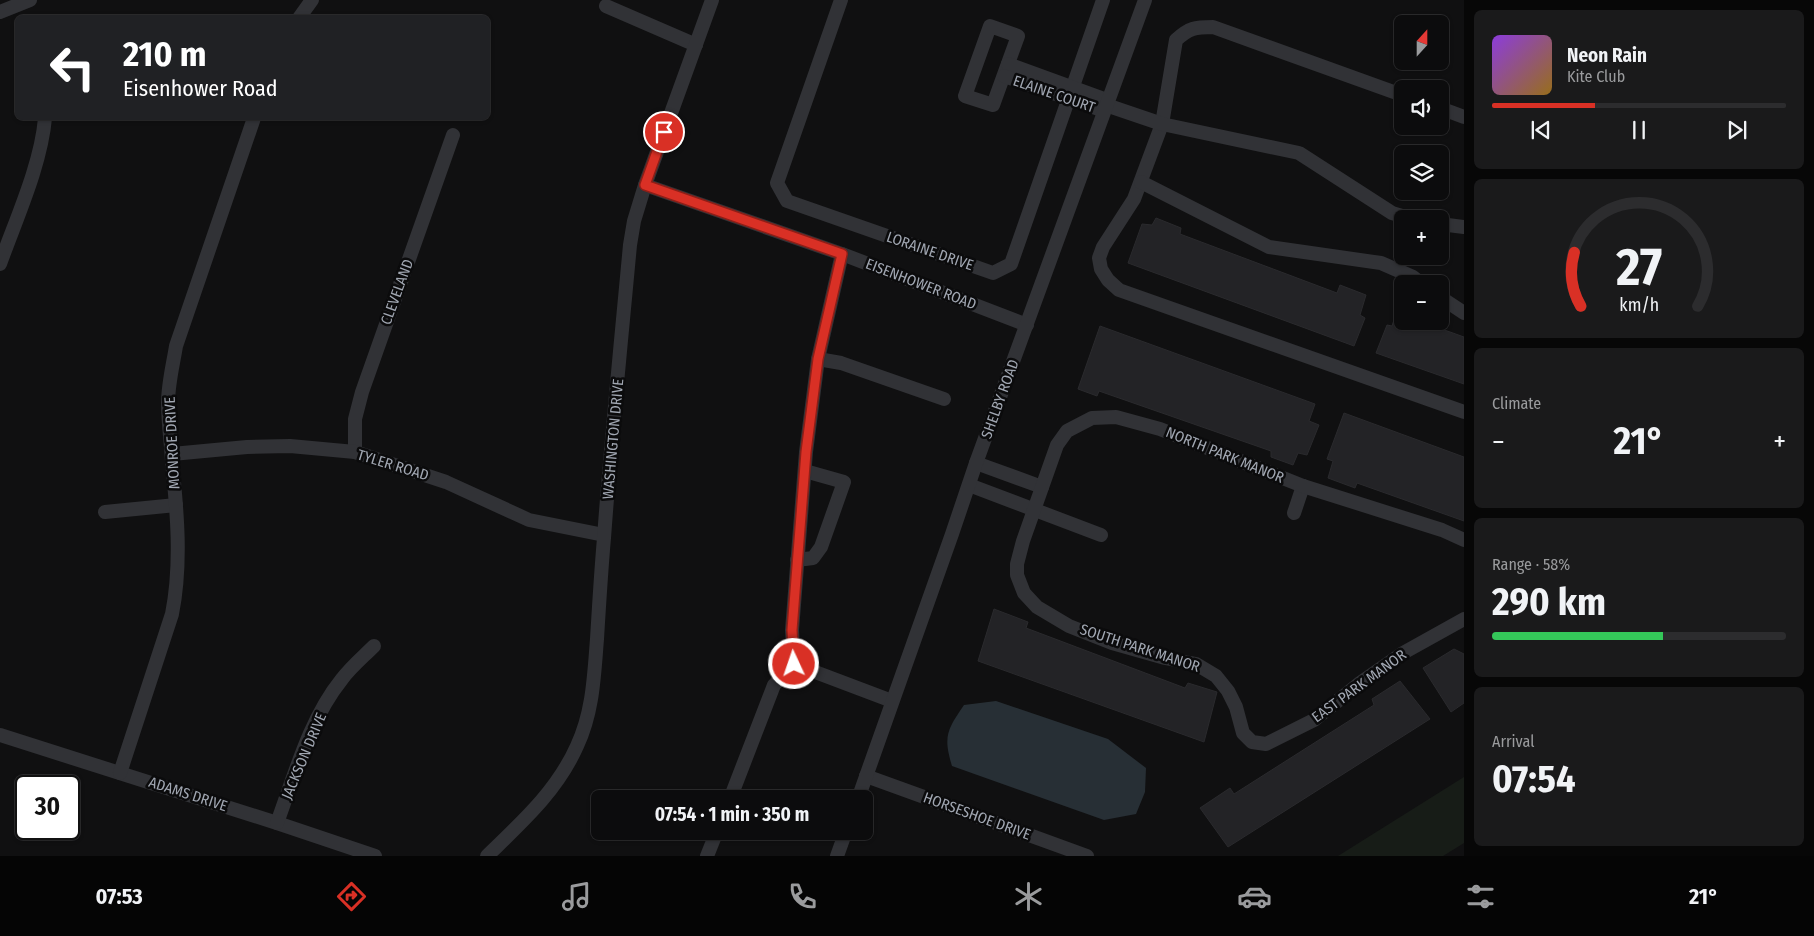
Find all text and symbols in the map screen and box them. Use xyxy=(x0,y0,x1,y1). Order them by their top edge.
north arrow xyxy=(1394,15,1449,70)
map controls xyxy=(1394,15,1449,330)
text: 210 m xyxy=(123,33,207,75)
icon: left xyxy=(40,35,105,100)
text: Neon Rain xyxy=(1567,44,1647,67)
text: Kite Club xyxy=(1567,67,1625,86)
street label: ELAINE COURT xyxy=(1011,72,1097,116)
text: Eisenhower Road xyxy=(123,75,278,102)
button: sound xyxy=(1394,80,1449,135)
pin xyxy=(643,111,685,153)
icon: previous xyxy=(1527,116,1555,144)
icon: pause xyxy=(1625,116,1653,144)
icon: next xyxy=(1723,116,1751,144)
icon: arrive xyxy=(650,118,678,146)
button: layers xyxy=(1394,145,1449,200)
button: + xyxy=(1394,210,1449,265)
street label: LORAINE DRIVE xyxy=(884,228,976,274)
text: 27 xyxy=(1615,236,1662,299)
street label: EISENHOWER ROAD xyxy=(863,255,979,313)
street label: CLEVELAND xyxy=(377,257,417,327)
button: − xyxy=(1394,275,1449,330)
text: km/h xyxy=(1619,294,1659,316)
street label: SHELBY ROAD xyxy=(977,357,1023,441)
street label: WASHINGTON DRIVE xyxy=(599,378,627,500)
text: Climate xyxy=(1492,394,1541,413)
street label: MONROE DRIVE xyxy=(161,396,183,490)
text: 21° xyxy=(1614,418,1664,464)
street label: NORTH PARK MANOR xyxy=(1163,423,1287,487)
text: − xyxy=(1492,425,1505,458)
text: + xyxy=(1773,425,1786,458)
street label: TYLER ROAD xyxy=(355,446,431,484)
text: Range · 58% xyxy=(1492,555,1570,574)
text: 290 km xyxy=(1492,579,1606,625)
street label: SOUTH PARK MANOR xyxy=(1078,620,1202,676)
position arrow xyxy=(767,637,819,689)
street label: EAST PARK MANOR xyxy=(1308,646,1410,726)
street label: JACKSON DRIVE xyxy=(278,710,330,802)
text: Arrival xyxy=(1492,732,1534,751)
text: 07:54 xyxy=(1492,756,1575,802)
street label: ADAMS DRIVE xyxy=(147,773,229,815)
speed limit sign: 30 xyxy=(15,775,80,840)
street label: HORSESHOE DRIVE xyxy=(921,788,1033,844)
text: 07:54 · 1 min · 350 m xyxy=(655,803,809,826)
icon: directions xyxy=(334,879,369,914)
icon: music xyxy=(559,879,594,914)
icon: phone xyxy=(785,879,820,914)
icon: climate xyxy=(1011,879,1046,914)
icon: car xyxy=(1237,879,1272,914)
icon: filters xyxy=(1463,879,1498,914)
text: 07:53 xyxy=(95,883,143,910)
text: 21° xyxy=(1689,883,1718,910)

